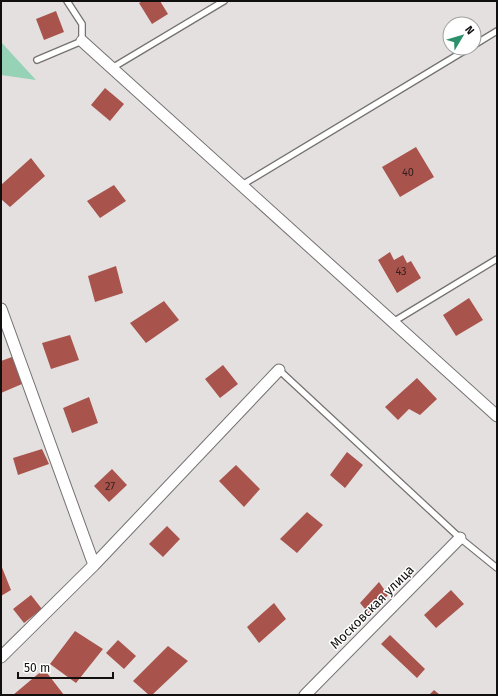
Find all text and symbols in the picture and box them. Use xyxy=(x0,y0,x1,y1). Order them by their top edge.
north arrow xyxy=(442,16,482,56)
text: N xyxy=(462,23,477,37)
house number: 40 xyxy=(402,166,414,179)
house number: 43 xyxy=(395,265,407,278)
house number: 27 xyxy=(105,480,115,493)
street label: Московская улица xyxy=(327,562,417,652)
scale bar xyxy=(18,654,113,680)
text: 50 m xyxy=(24,661,50,675)

